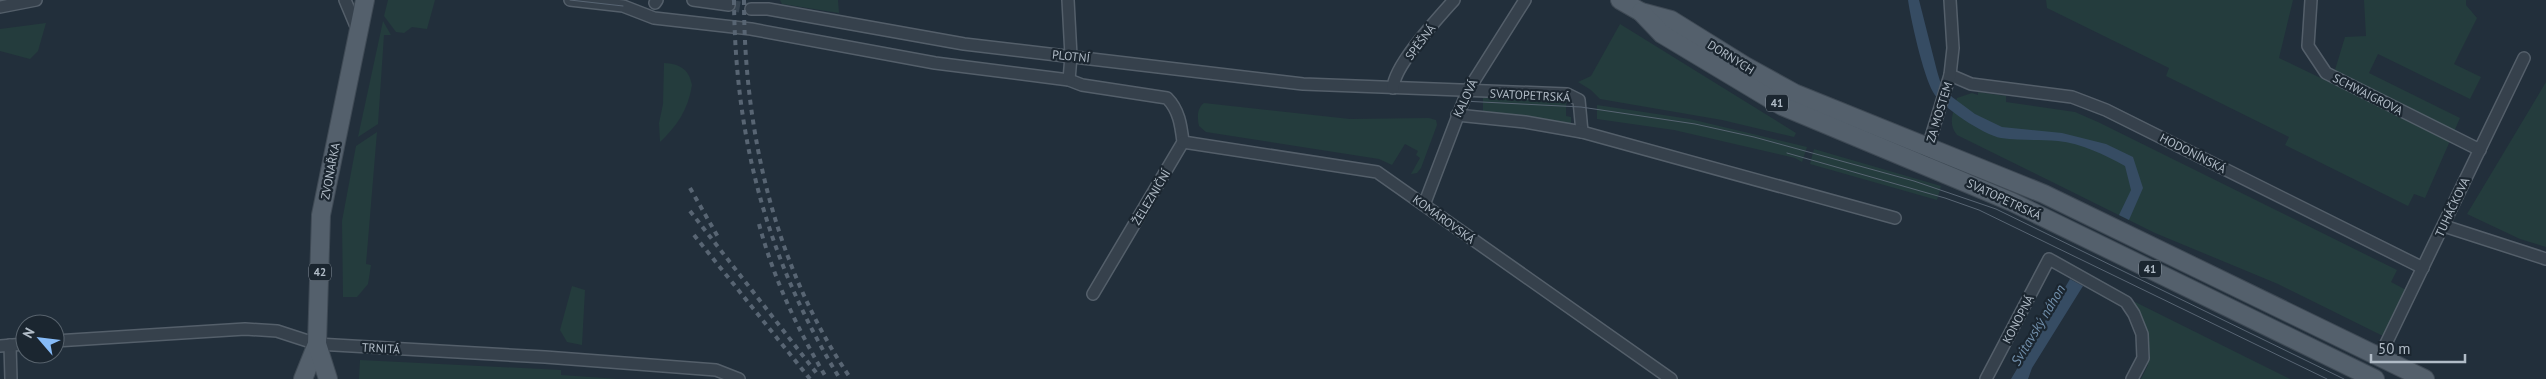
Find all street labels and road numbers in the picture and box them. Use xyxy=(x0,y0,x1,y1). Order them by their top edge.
street label: SPĚŠNÁ xyxy=(1402,21,1438,63)
street label: DORNYCH xyxy=(1705,37,1757,77)
street label: PLOTNÍ xyxy=(1051,47,1091,65)
street label: SCHWAIGROVA xyxy=(2330,70,2406,118)
street label: KALOVÁ xyxy=(1450,76,1480,120)
street label: ZA MOSTEM xyxy=(1923,80,1955,144)
street label: SVATOPETRSKÁ xyxy=(1489,85,1571,105)
road number: 41 xyxy=(1766,95,1788,112)
street label: HODONÍNSKÁ xyxy=(2157,130,2229,176)
street label: ZVONAŘKA xyxy=(317,141,343,201)
street label: ŽELEZNIČNÍ xyxy=(1129,166,1174,227)
street label: SVATOPETRSKÁ xyxy=(1964,175,2044,223)
street label: TUHÁČKOVA xyxy=(2432,175,2472,239)
street label: KOMÁROVSKÁ xyxy=(1410,191,1478,247)
road number: 41 xyxy=(2139,260,2161,278)
road number: 42 xyxy=(309,264,331,280)
street label: KONOPNÁ xyxy=(1999,292,2037,346)
street label: TRNITÁ xyxy=(362,340,400,356)

